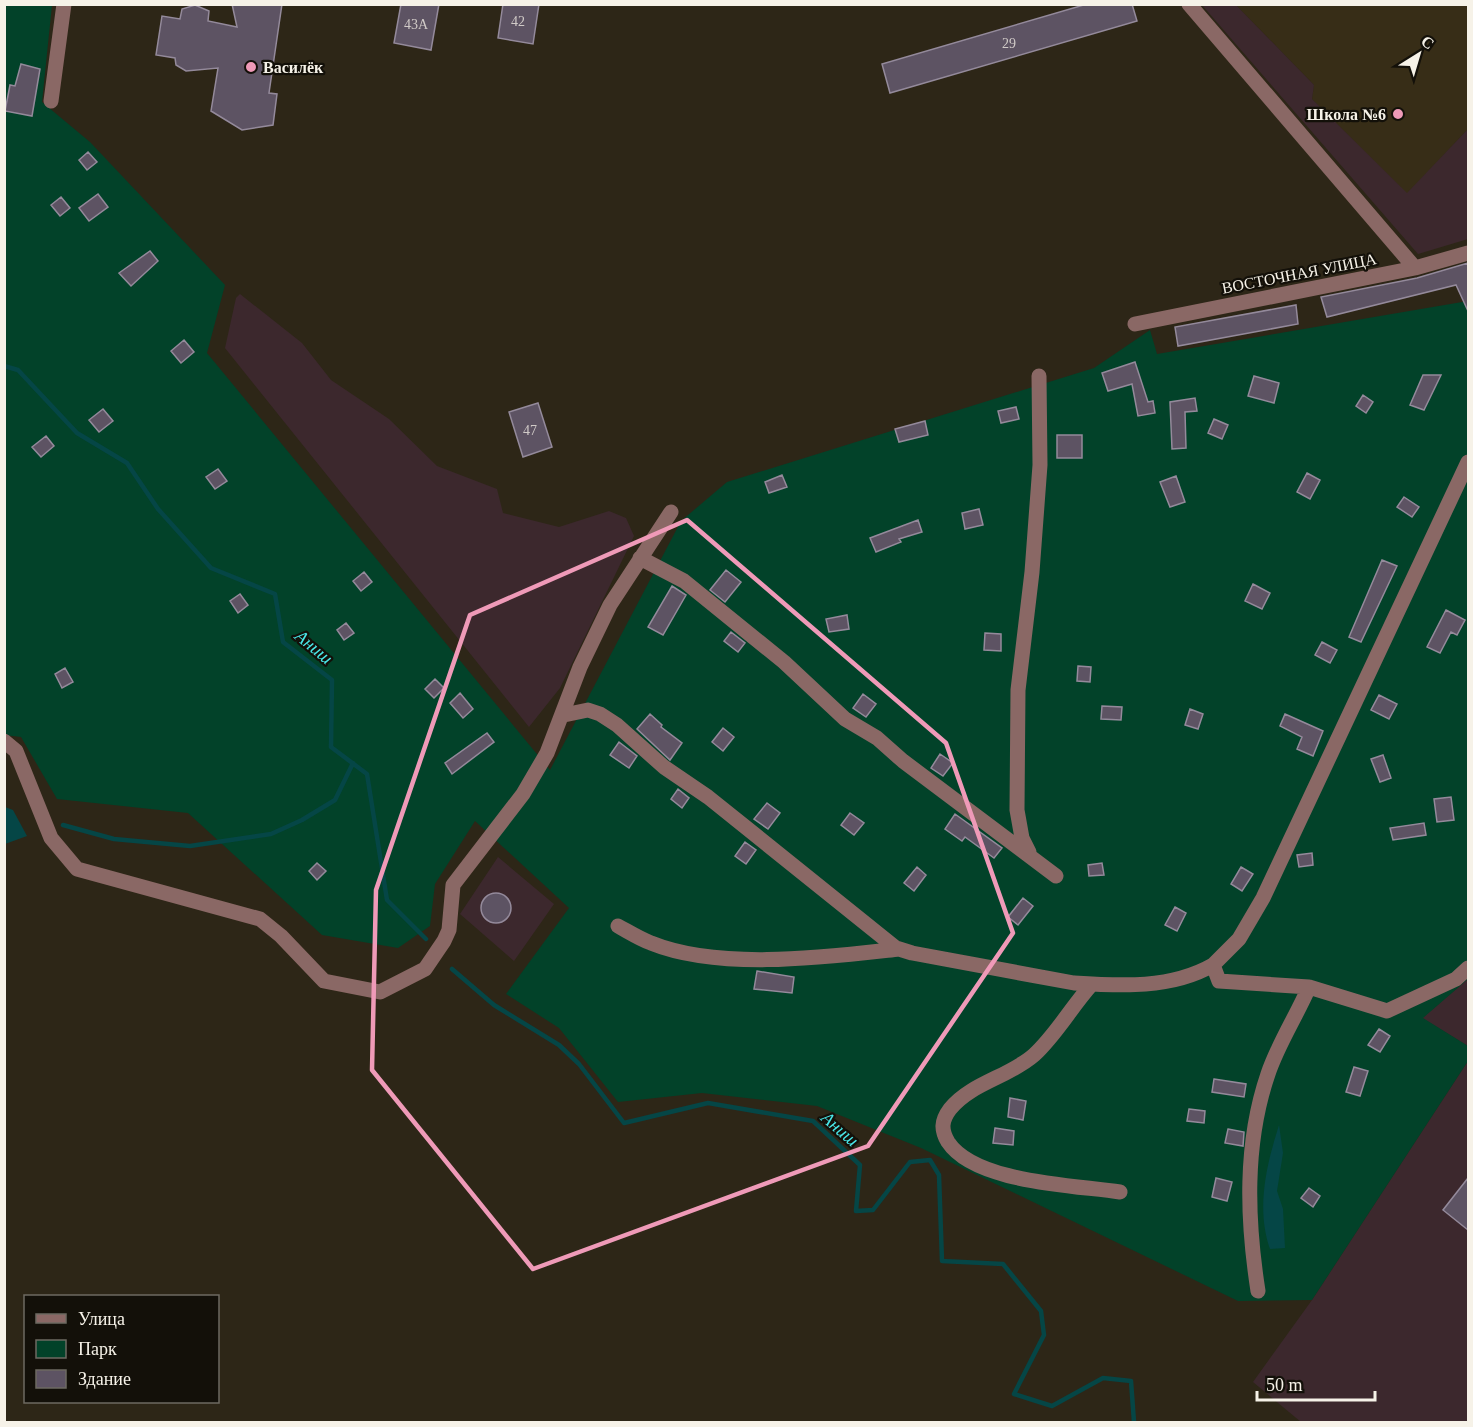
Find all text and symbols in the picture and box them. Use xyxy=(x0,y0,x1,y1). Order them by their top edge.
house number: 42 xyxy=(511,14,525,29)
house number: 43А xyxy=(404,17,429,32)
north arrow xyxy=(1389,24,1449,84)
text: С xyxy=(1418,32,1437,53)
house number: 29 xyxy=(1002,36,1016,51)
place label: Василёк xyxy=(263,59,324,76)
marker: Василёк xyxy=(244,60,258,74)
place label: Школа №6 xyxy=(1307,106,1386,123)
marker: Школа №6 xyxy=(1391,107,1405,121)
street label: ВОСТОЧНАЯ УЛИЦА xyxy=(1220,250,1378,298)
house number: 47 xyxy=(523,423,537,438)
water label: Аниш xyxy=(291,625,337,668)
water label: Аниш xyxy=(817,1107,863,1150)
legend xyxy=(24,1295,219,1403)
text: Улица xyxy=(78,1309,125,1329)
text: Парк xyxy=(78,1339,117,1359)
scale bar xyxy=(1257,1364,1376,1402)
text: Здание xyxy=(78,1369,131,1389)
text: 50 m xyxy=(1266,1375,1303,1395)

